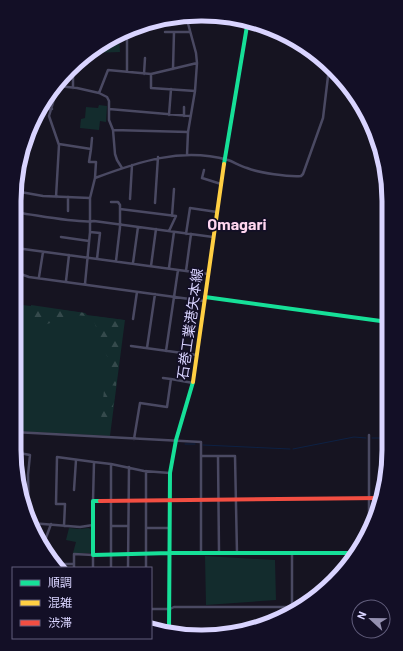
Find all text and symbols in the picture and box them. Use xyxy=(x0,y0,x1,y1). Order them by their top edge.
district label: Omagari xyxy=(207,214,267,233)
street label: 石巻工業港矢本線 xyxy=(173,267,206,381)
legend xyxy=(12,567,152,639)
text: 順調 xyxy=(48,575,72,589)
text: 混雑 xyxy=(48,595,72,609)
north arrow xyxy=(351,599,391,639)
text: N xyxy=(354,609,369,621)
text: 渋滞 xyxy=(48,615,72,629)

